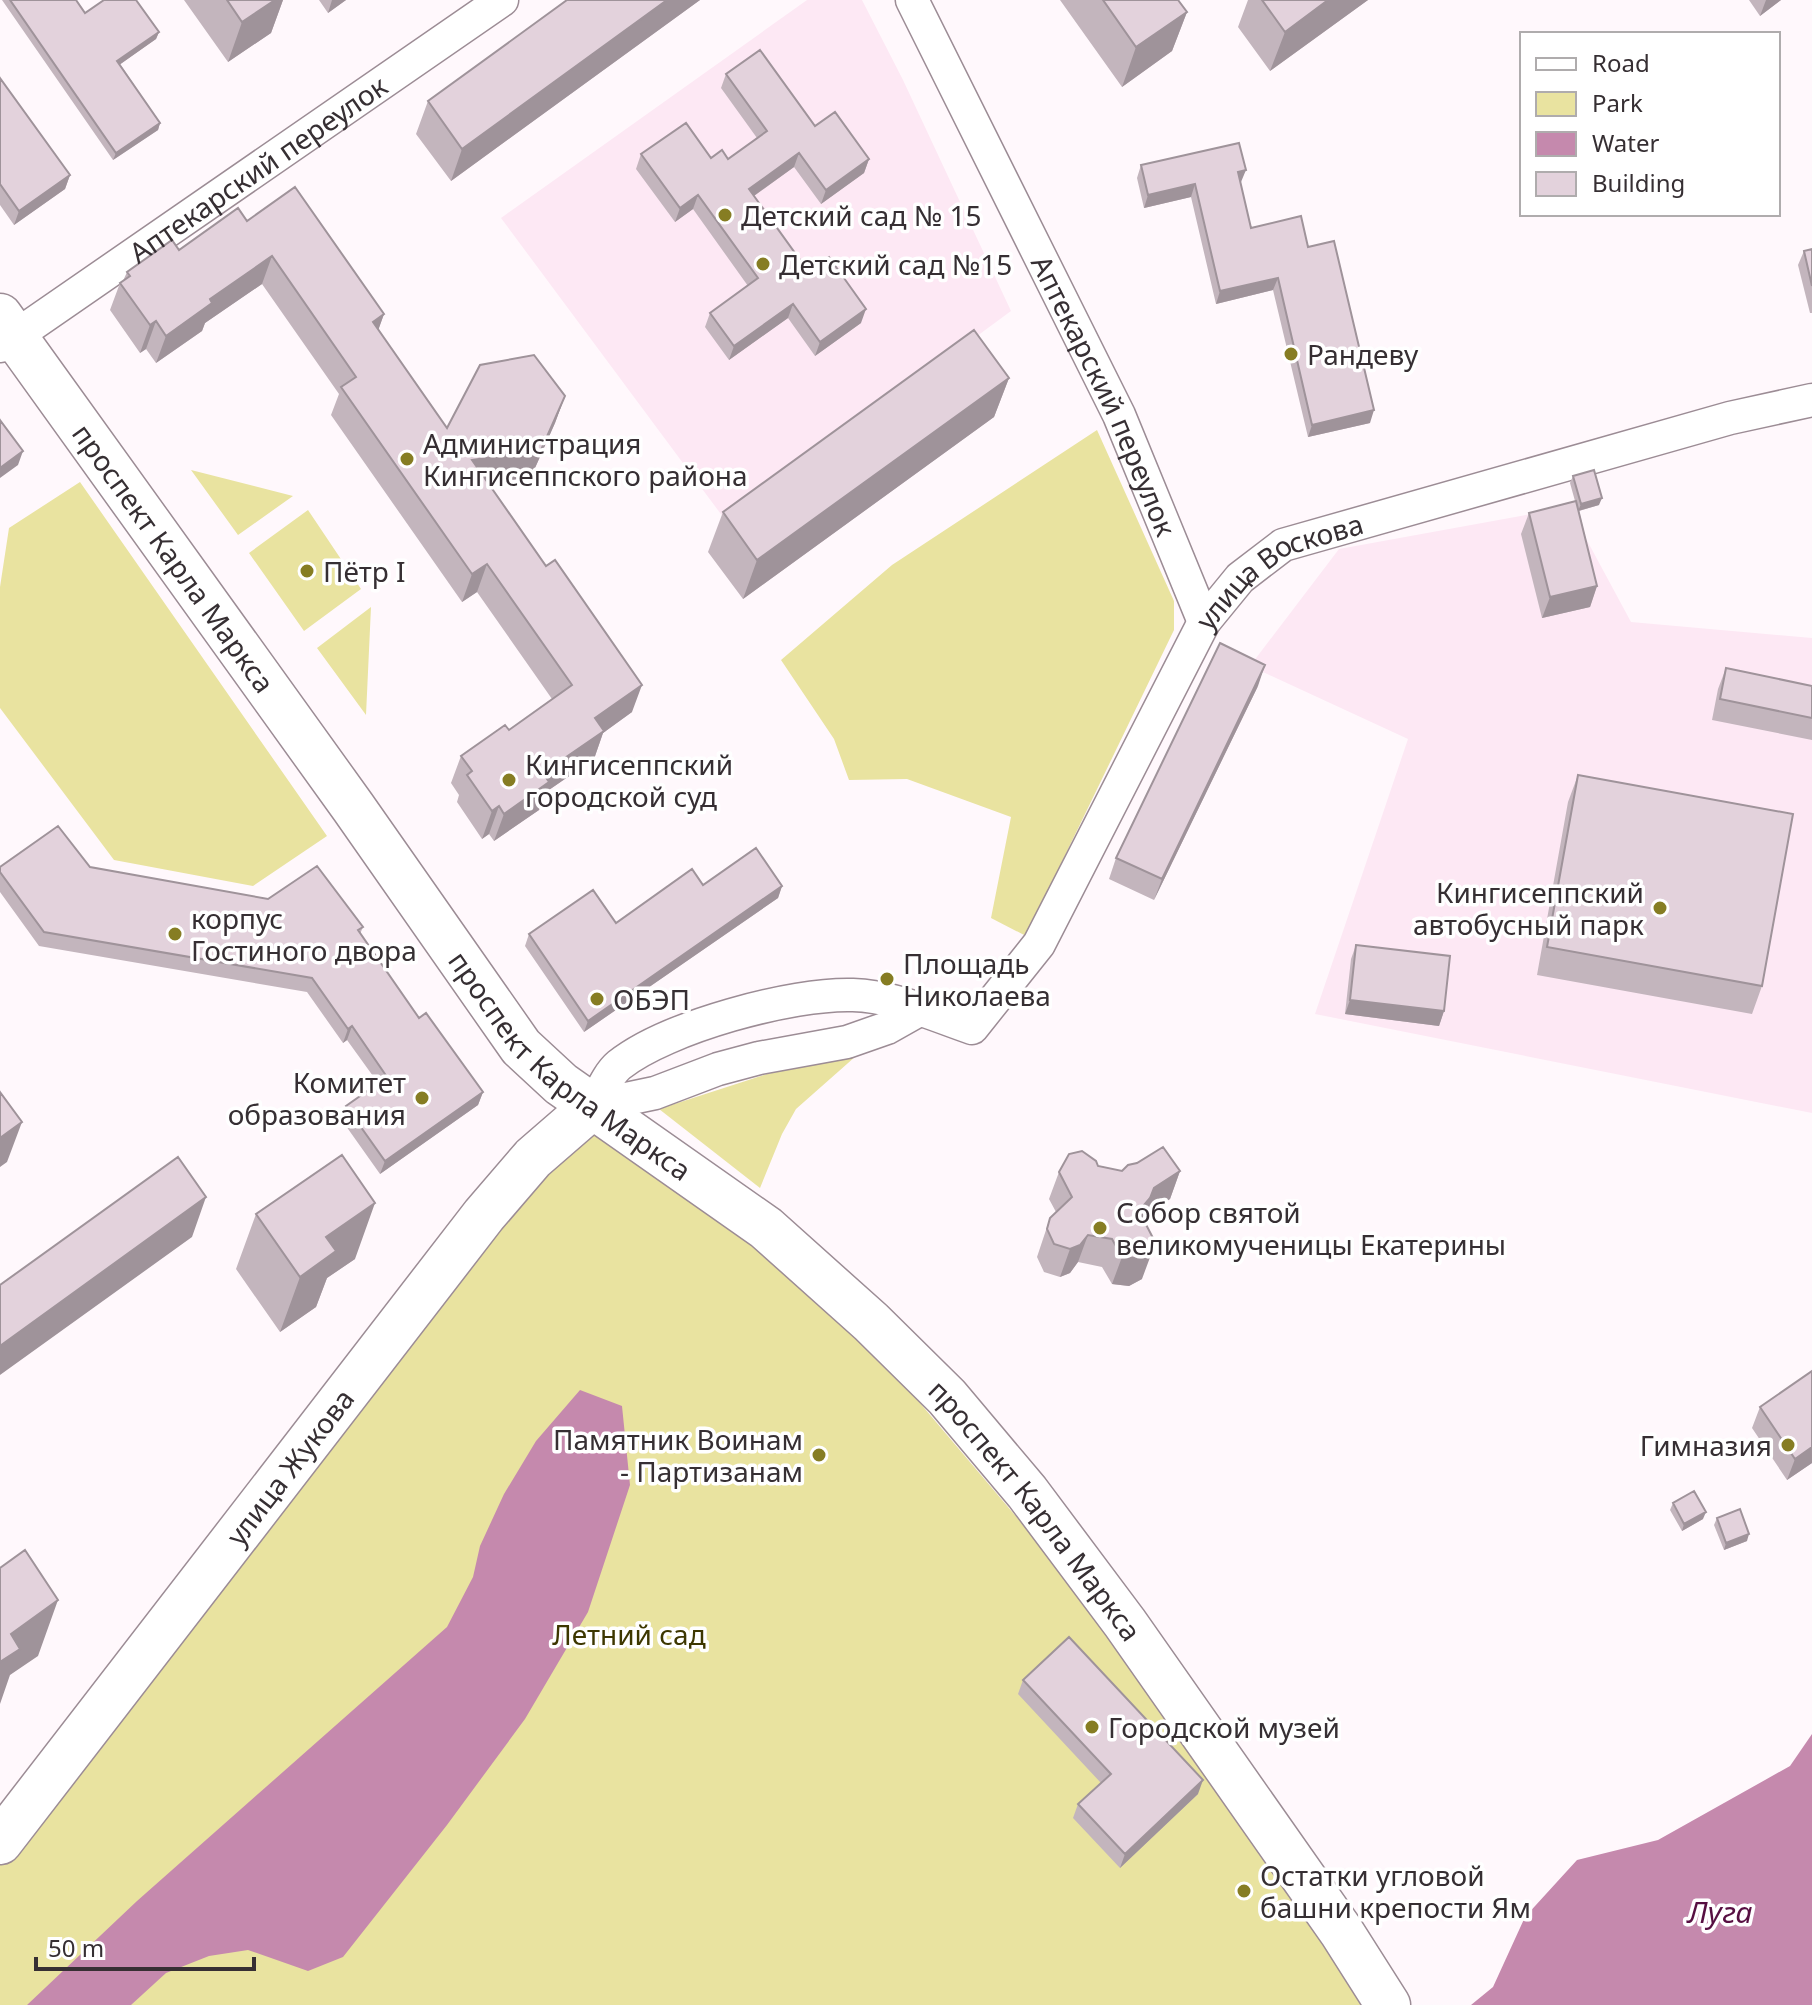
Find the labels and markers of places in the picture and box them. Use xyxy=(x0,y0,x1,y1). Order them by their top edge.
place label: Детский сад № 15 xyxy=(741,196,982,234)
marker: Детский сад № 15 xyxy=(716,206,734,224)
place label: Детский сад №15 xyxy=(779,245,1012,283)
marker: Детский сад №15 xyxy=(754,255,772,273)
place label: Рандеву xyxy=(1307,335,1419,373)
marker: Рандеву xyxy=(1282,345,1300,363)
place label: Администрация Кингисеппского района xyxy=(423,424,748,494)
marker: Администрация Кингисеппского района xyxy=(398,450,416,468)
place label: Пётр I xyxy=(323,552,406,590)
marker: Пётр I xyxy=(298,562,316,580)
place label: Кингисеппский городской суд xyxy=(525,745,733,815)
marker: Кингисеппский городской суд xyxy=(500,771,518,789)
place label: Кингисеппский автобусный парк xyxy=(1413,873,1644,943)
place label: корпус Гостиного двора xyxy=(191,899,417,969)
marker: Кингисеппский автобусный парк xyxy=(1651,899,1669,917)
marker: корпус Гостиного двора xyxy=(166,925,184,943)
place label: Площадь Николаева xyxy=(903,944,1051,1014)
marker: Площадь Николаева xyxy=(878,970,896,988)
place label: ОБЭП xyxy=(613,980,690,1018)
marker: ОБЭП xyxy=(588,990,606,1008)
place label: Комитет образования xyxy=(228,1063,406,1133)
marker: Комитет образования xyxy=(413,1089,431,1107)
place label: Собор святой великомученицы Екатерины xyxy=(1116,1193,1506,1263)
marker: Собор святой великомученицы Екатерины xyxy=(1091,1219,1109,1237)
place label: Памятник Воинам - Партизанам xyxy=(553,1420,803,1490)
place label: Гимназия xyxy=(1640,1426,1772,1464)
marker: Гимназия xyxy=(1779,1436,1797,1454)
marker: Памятник Воинам - Партизанам xyxy=(810,1446,828,1464)
place label: Городской музей xyxy=(1108,1708,1340,1746)
marker: Городской музей xyxy=(1083,1718,1101,1736)
place label: Остатки угловой башни крепости Ям xyxy=(1260,1856,1531,1926)
marker: Остатки угловой башни крепости Ям xyxy=(1235,1882,1253,1900)

